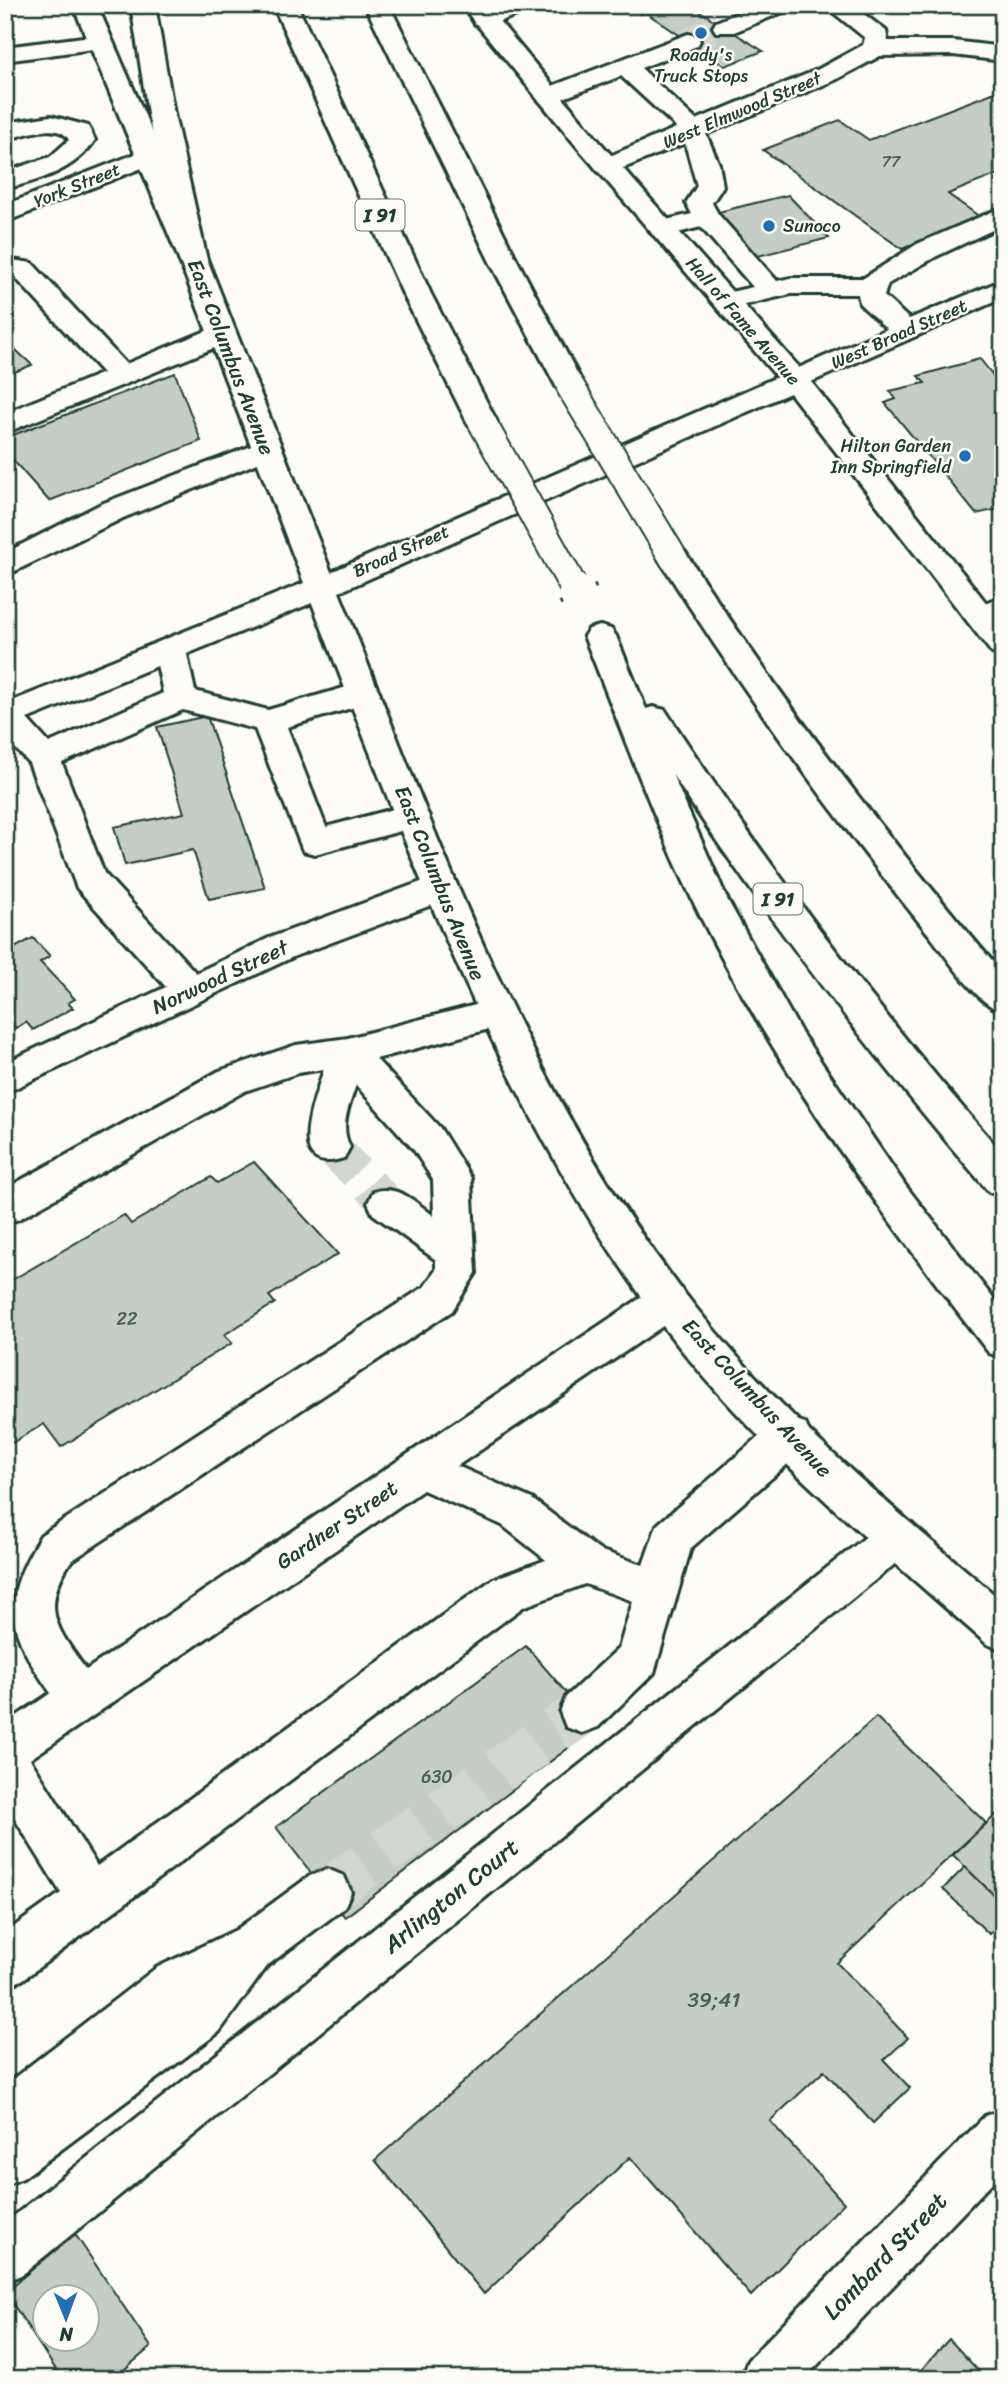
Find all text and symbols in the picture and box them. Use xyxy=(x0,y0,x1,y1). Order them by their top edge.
marker: Roady's Truck Stops xyxy=(693,25,709,41)
place label: Roady's Truck Stops xyxy=(654,39,749,92)
street label: West Elmwood Street xyxy=(658,62,827,158)
house number: 77 xyxy=(882,147,901,176)
street label: York Street xyxy=(29,153,125,217)
road number: I 91 xyxy=(356,200,404,230)
place label: Sunoco xyxy=(783,210,841,242)
marker: Sunoco xyxy=(761,218,777,234)
street label: Hall of Fame Avenue xyxy=(677,249,809,393)
street label: East Columbus Avenue xyxy=(176,253,286,461)
street label: West Broad Street xyxy=(826,290,973,378)
place label: Hilton Garden Inn Springfield xyxy=(830,430,953,483)
marker: Hilton Garden Inn Springfield xyxy=(957,448,973,464)
street label: Broad Street xyxy=(348,515,455,587)
street label: East Columbus Avenue xyxy=(383,780,497,987)
road number: I 91 xyxy=(754,884,802,914)
street label: Norwood Street xyxy=(145,928,296,1025)
house number: 22 xyxy=(117,1303,137,1335)
street label: East Columbus Avenue xyxy=(672,1309,842,1487)
street label: Gardner Street xyxy=(268,1470,406,1580)
house number: 630 xyxy=(421,1761,453,1793)
street label: Arlington Court xyxy=(372,1827,529,1965)
house number: 39;41 xyxy=(688,1981,740,2019)
street label: Lombard Street xyxy=(812,2182,958,2330)
north arrow xyxy=(32,2282,102,2352)
text: N xyxy=(59,2318,74,2351)

